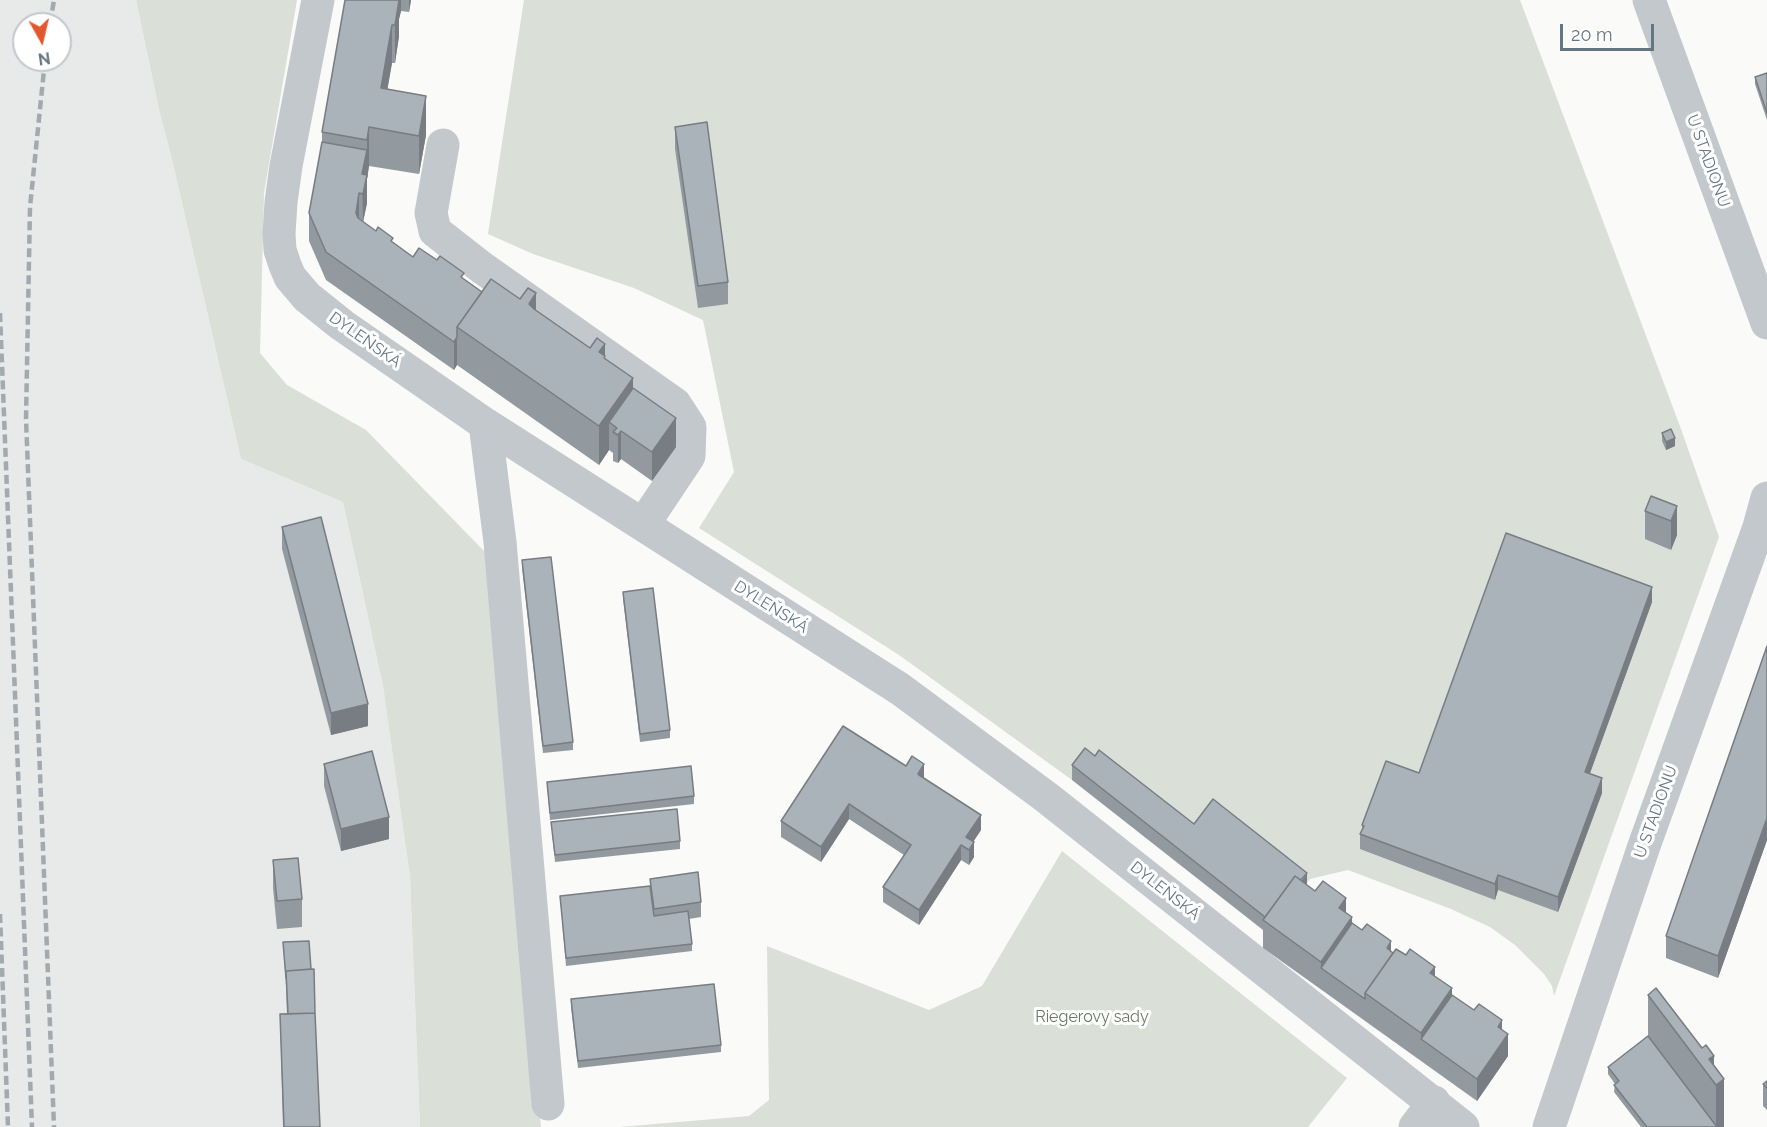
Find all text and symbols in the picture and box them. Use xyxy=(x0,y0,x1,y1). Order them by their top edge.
north arrow xyxy=(12,12,72,72)
scale bar xyxy=(1563,12,1658,50)
text: 20 m xyxy=(1571,24,1613,45)
text: N xyxy=(37,48,52,69)
street label: U STADIONU xyxy=(1682,112,1734,210)
street label: DYLEŇSKÁ xyxy=(325,308,405,372)
street label: DYLEŇSKÁ xyxy=(731,577,811,637)
street label: U STADIONU xyxy=(1630,763,1682,861)
street label: DYLEŇSKÁ xyxy=(1126,858,1204,924)
park label: Riegerovy sady xyxy=(1035,1007,1149,1027)

